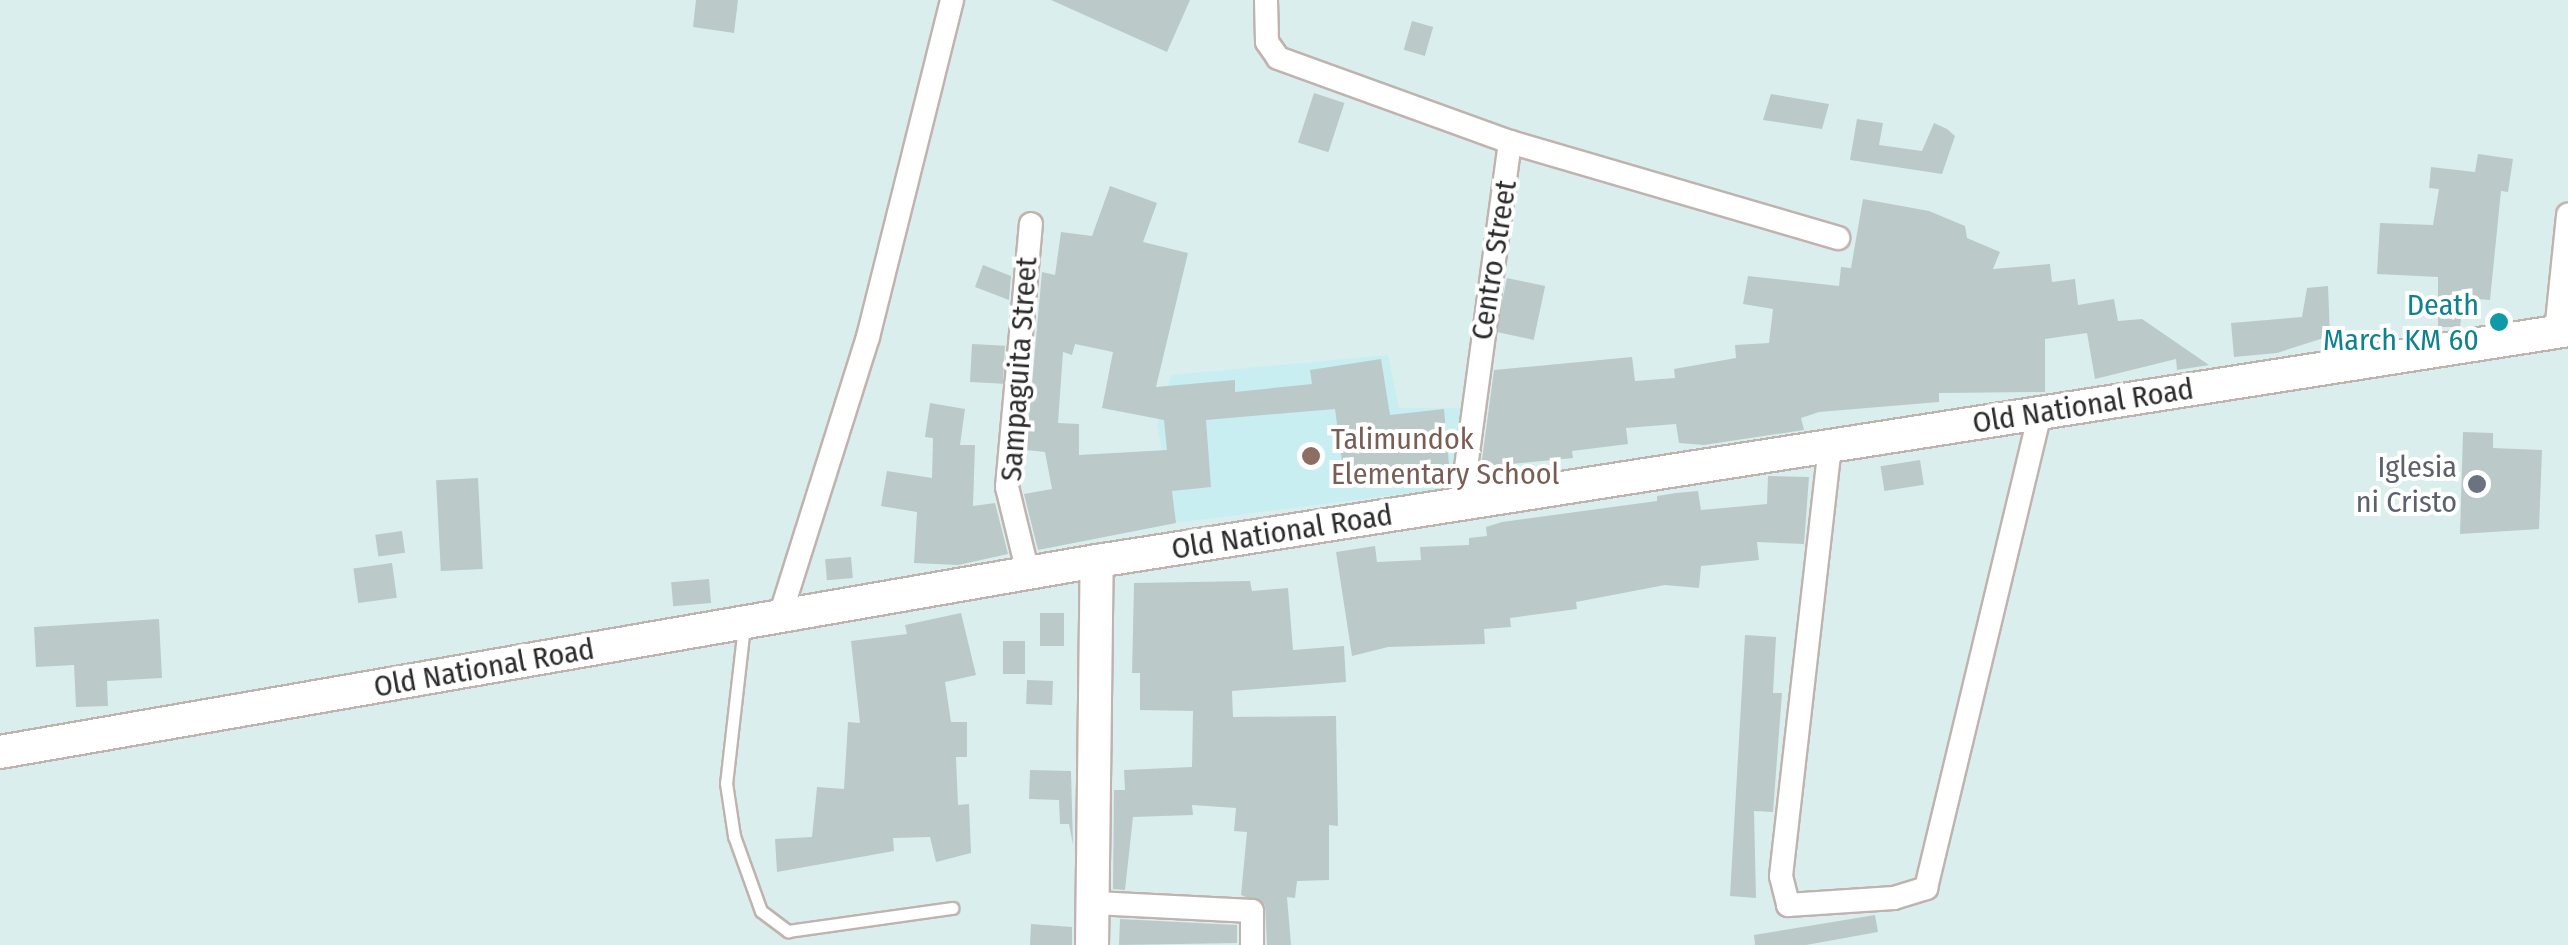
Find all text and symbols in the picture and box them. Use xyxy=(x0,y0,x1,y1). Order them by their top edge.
street label: Centro Street xyxy=(1464,178,1524,342)
street label: Sampaguita Street xyxy=(993,256,1045,482)
place label: Death March KM 60 xyxy=(2323,287,2479,358)
marker: Death March KM 60 xyxy=(2488,311,2510,333)
street label: Old National Road xyxy=(1970,371,2196,441)
place label: Talimundok Elementary School xyxy=(1331,421,1559,492)
marker: Talimundok Elementary School xyxy=(1300,445,1322,467)
place label: Iglesia ni Cristo xyxy=(2356,449,2457,520)
marker: Iglesia ni Cristo xyxy=(2466,473,2488,495)
street label: Old National Road xyxy=(1169,497,1395,567)
street label: Old National Road xyxy=(371,631,597,705)

